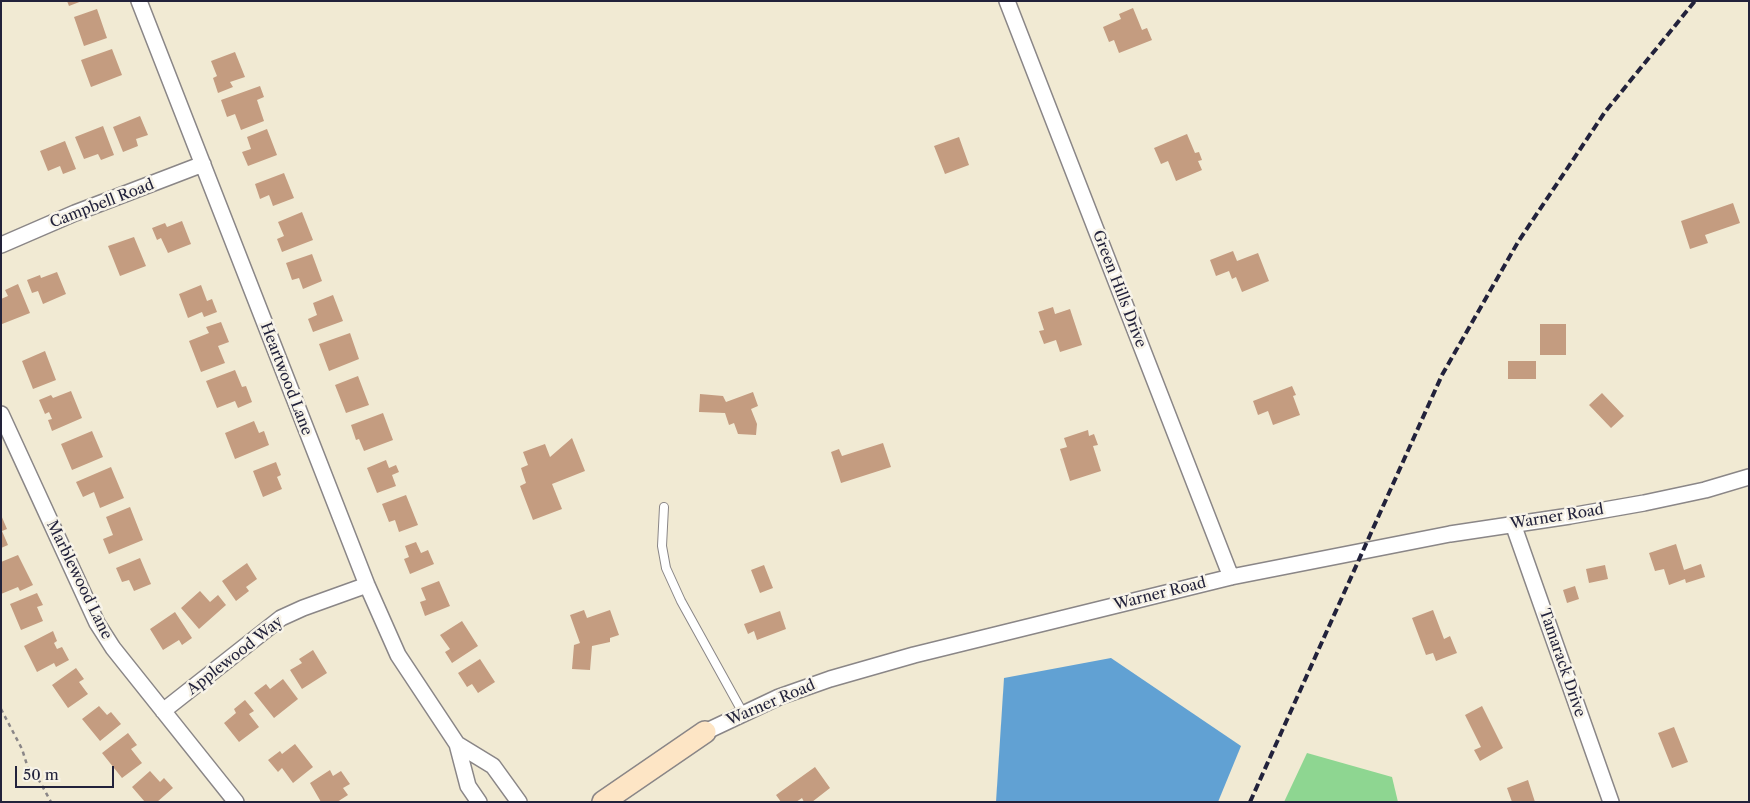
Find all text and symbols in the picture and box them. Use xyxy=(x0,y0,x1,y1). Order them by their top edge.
street label: Campbell Road xyxy=(47,176,157,232)
street label: Green Hills Drive xyxy=(1088,228,1150,350)
street label: Heartwood Lane xyxy=(256,320,316,438)
street label: Warner Road xyxy=(1509,501,1605,533)
street label: Marblewood Lane xyxy=(42,518,116,642)
street label: Warner Road xyxy=(1112,574,1208,614)
street label: Tamarack Drive xyxy=(1535,607,1589,719)
street label: Applewood Way xyxy=(183,613,287,699)
street label: Warner Road xyxy=(724,676,818,730)
scale bar xyxy=(18,756,116,788)
text: 50 m xyxy=(23,765,59,784)

